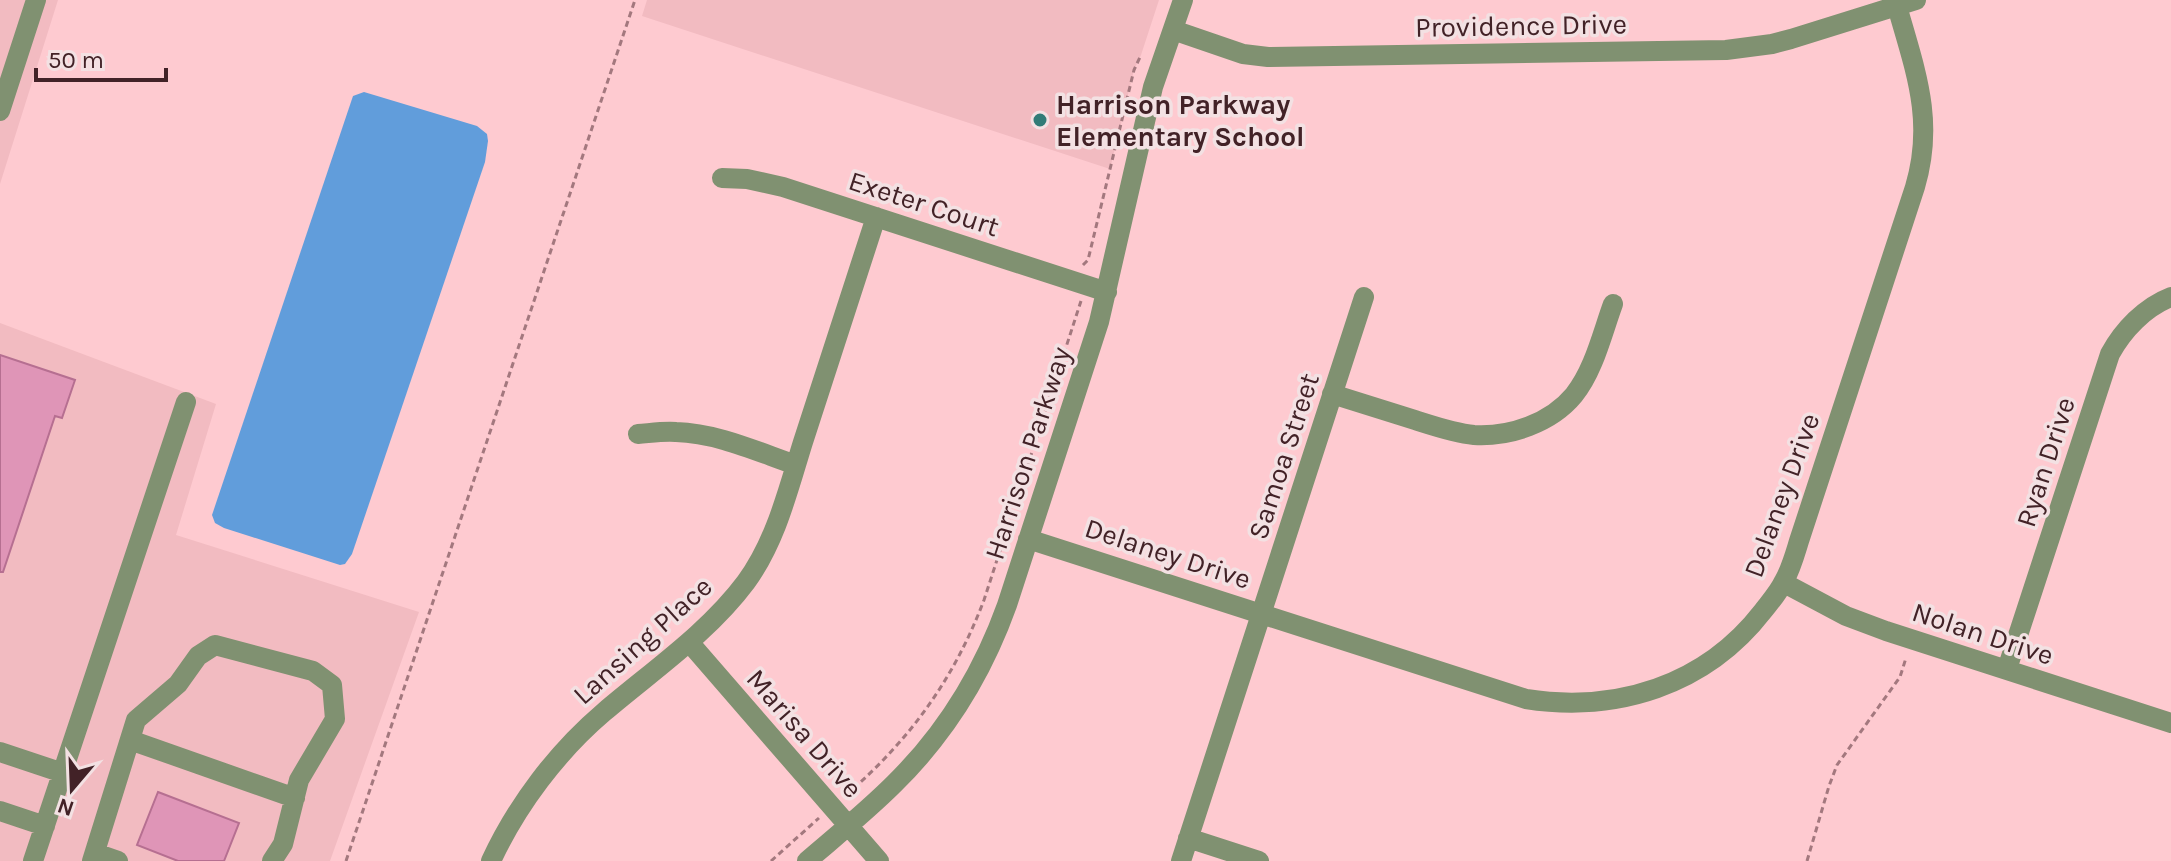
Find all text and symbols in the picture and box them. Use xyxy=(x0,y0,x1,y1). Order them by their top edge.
street label: Providence Drive xyxy=(1415,7,1627,44)
scale bar xyxy=(36,32,166,82)
text: 50 m xyxy=(48,46,104,74)
place label: Harrison Parkway Elementary School xyxy=(1056,88,1305,153)
marker: Harrison Parkway Elementary School xyxy=(1031,111,1049,129)
street label: Exeter Court xyxy=(844,164,1003,243)
street label: Harrison Parkway xyxy=(978,343,1077,564)
street label: Samoa Street xyxy=(1241,369,1326,543)
street label: Ryan Drive xyxy=(2009,393,2082,531)
street label: Delaney Drive xyxy=(1736,408,1826,582)
street label: Delaney Drive xyxy=(1081,511,1255,596)
street label: Lansing Place xyxy=(566,569,719,711)
street label: Nolan Drive xyxy=(1908,595,2058,672)
street label: Marisa Drive xyxy=(740,662,869,804)
north arrow xyxy=(32,749,112,829)
text: N xyxy=(54,792,78,822)

